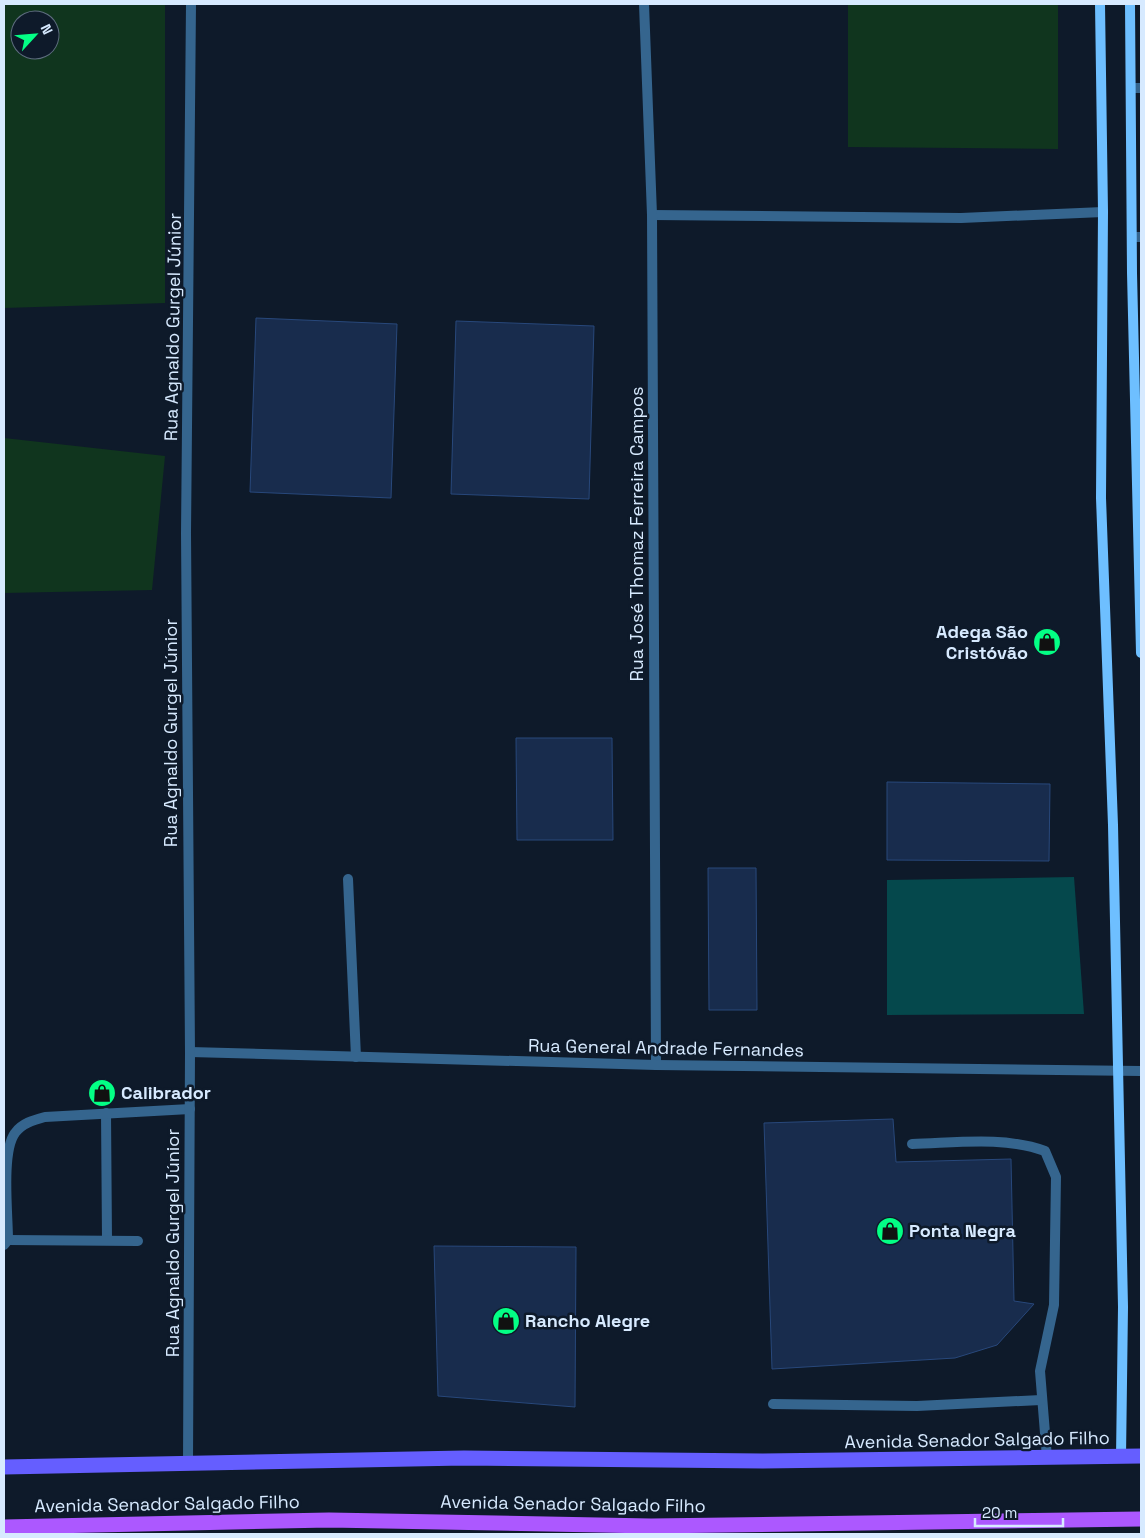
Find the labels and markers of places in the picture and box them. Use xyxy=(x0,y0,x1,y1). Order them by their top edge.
place label: Adega São Cristóvão xyxy=(936,620,1028,664)
shop icon: Adega São Cristóvão xyxy=(1032,627,1062,657)
shop icon: Calibrador xyxy=(87,1078,117,1108)
place label: Calibrador xyxy=(121,1081,211,1104)
shop icon: Ponta Negra xyxy=(875,1216,905,1246)
place label: Ponta Negra xyxy=(909,1219,1017,1242)
shop icon: Rancho Alegre xyxy=(491,1306,521,1336)
place label: Rancho Alegre xyxy=(525,1309,650,1332)

